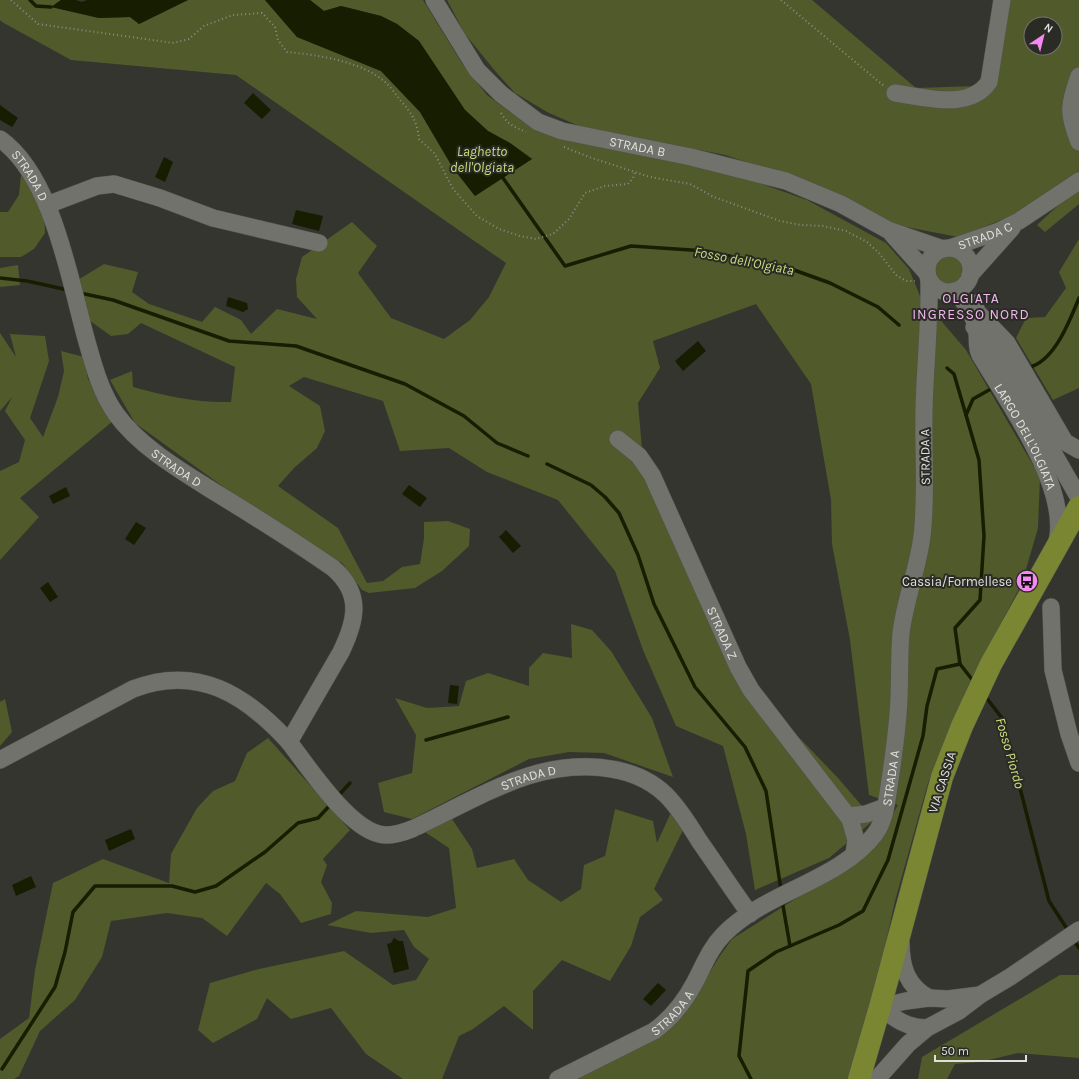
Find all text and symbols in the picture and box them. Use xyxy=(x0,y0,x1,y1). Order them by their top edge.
north arrow xyxy=(1023,16,1063,56)
text: N xyxy=(1041,21,1055,36)
street label: STRADA B xyxy=(608,133,667,159)
water label: Laghetto dell'Olgiata xyxy=(450,143,514,176)
street label: STRADA D xyxy=(9,147,52,203)
street label: STRADA C xyxy=(956,218,1015,252)
water label: Fosso dell’Olgiata xyxy=(693,243,795,279)
district label: OLGIATA INGRESSO NORD xyxy=(912,290,1030,323)
street label: LARGO DELL'OLGIATA xyxy=(992,380,1060,492)
street label: STRADA A xyxy=(917,428,933,485)
street label: STRADA D xyxy=(148,445,205,490)
bus stop icon: Cassia/Formellese xyxy=(1014,568,1040,594)
place label: Cassia/Formellese xyxy=(902,574,1012,589)
street label: STRADA Z xyxy=(704,604,741,662)
water label: Fosso Piordo xyxy=(992,716,1028,791)
street label: STRADA A xyxy=(879,749,902,807)
street label: VIA CASSIA xyxy=(925,749,959,815)
street label: STRADA D xyxy=(498,762,557,793)
street label: STRADA A xyxy=(648,987,696,1039)
scale bar xyxy=(935,1037,1026,1063)
text: 50 m xyxy=(941,1044,969,1058)

